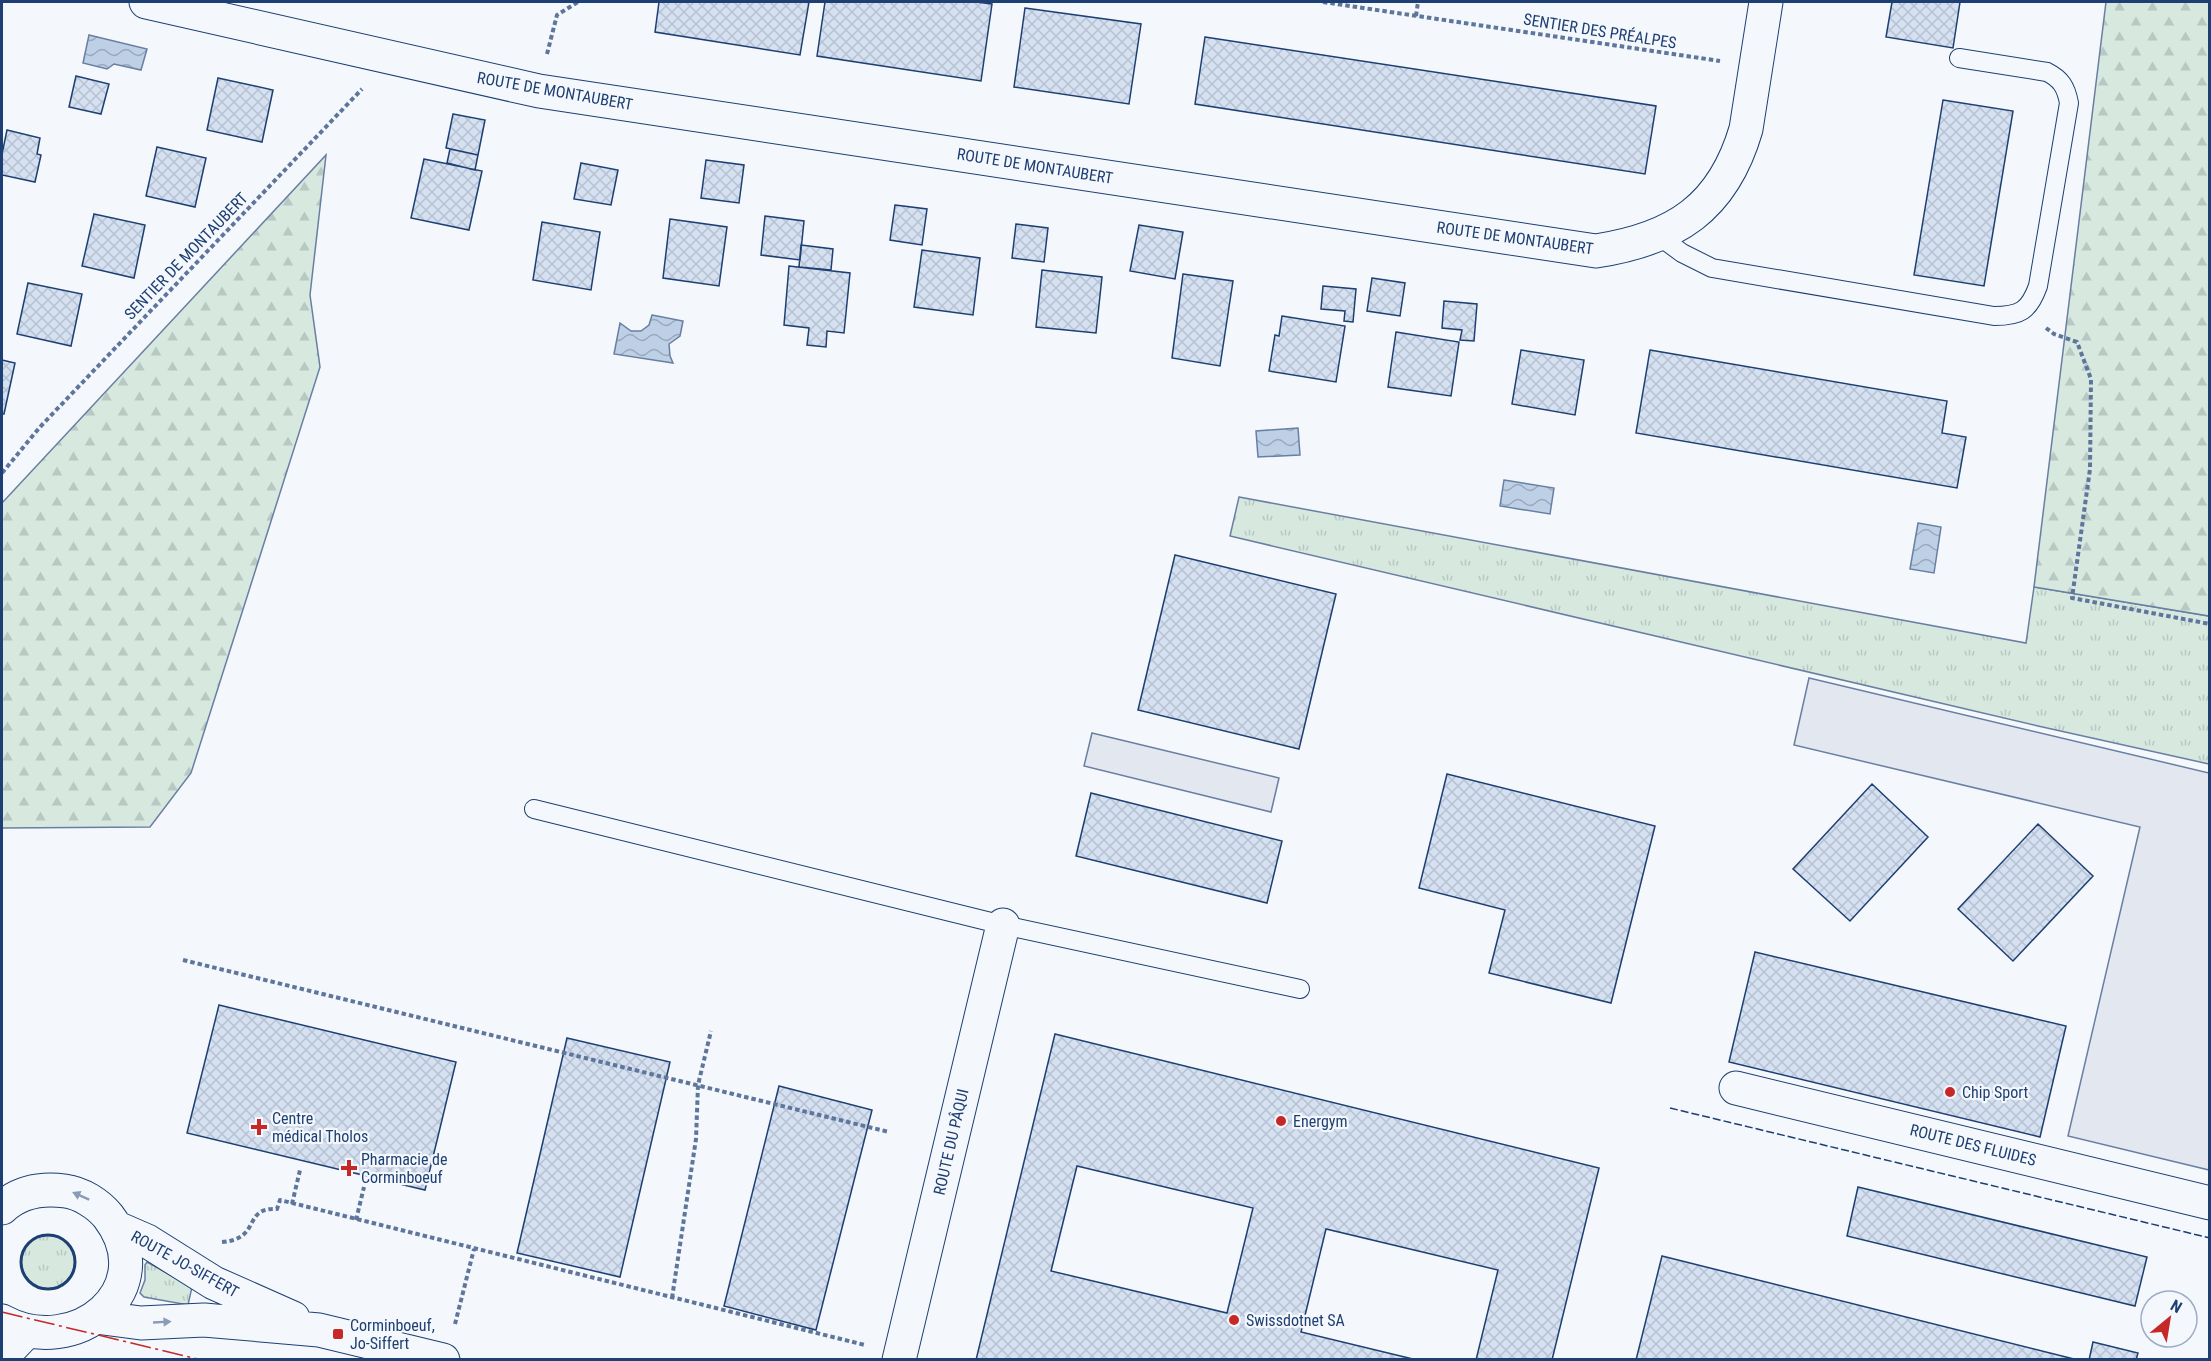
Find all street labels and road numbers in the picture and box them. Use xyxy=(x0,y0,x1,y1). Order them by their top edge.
street label: SENTIER DES PRÉALPES xyxy=(1522,10,1678,52)
street label: ROUTE DE MONTAUBERT xyxy=(476,68,634,114)
street label: ROUTE DE MONTAUBERT xyxy=(956,144,1114,188)
street label: SENTIER DE MONTAUBERT xyxy=(120,189,252,323)
street label: ROUTE DE MONTAUBERT xyxy=(1436,218,1594,258)
street label: ROUTE DU PÂQUI xyxy=(930,1087,972,1197)
street label: ROUTE DES FLUIDES xyxy=(1908,1120,2038,1170)
street label: ROUTE JO-SIFFERT xyxy=(128,1227,242,1301)

